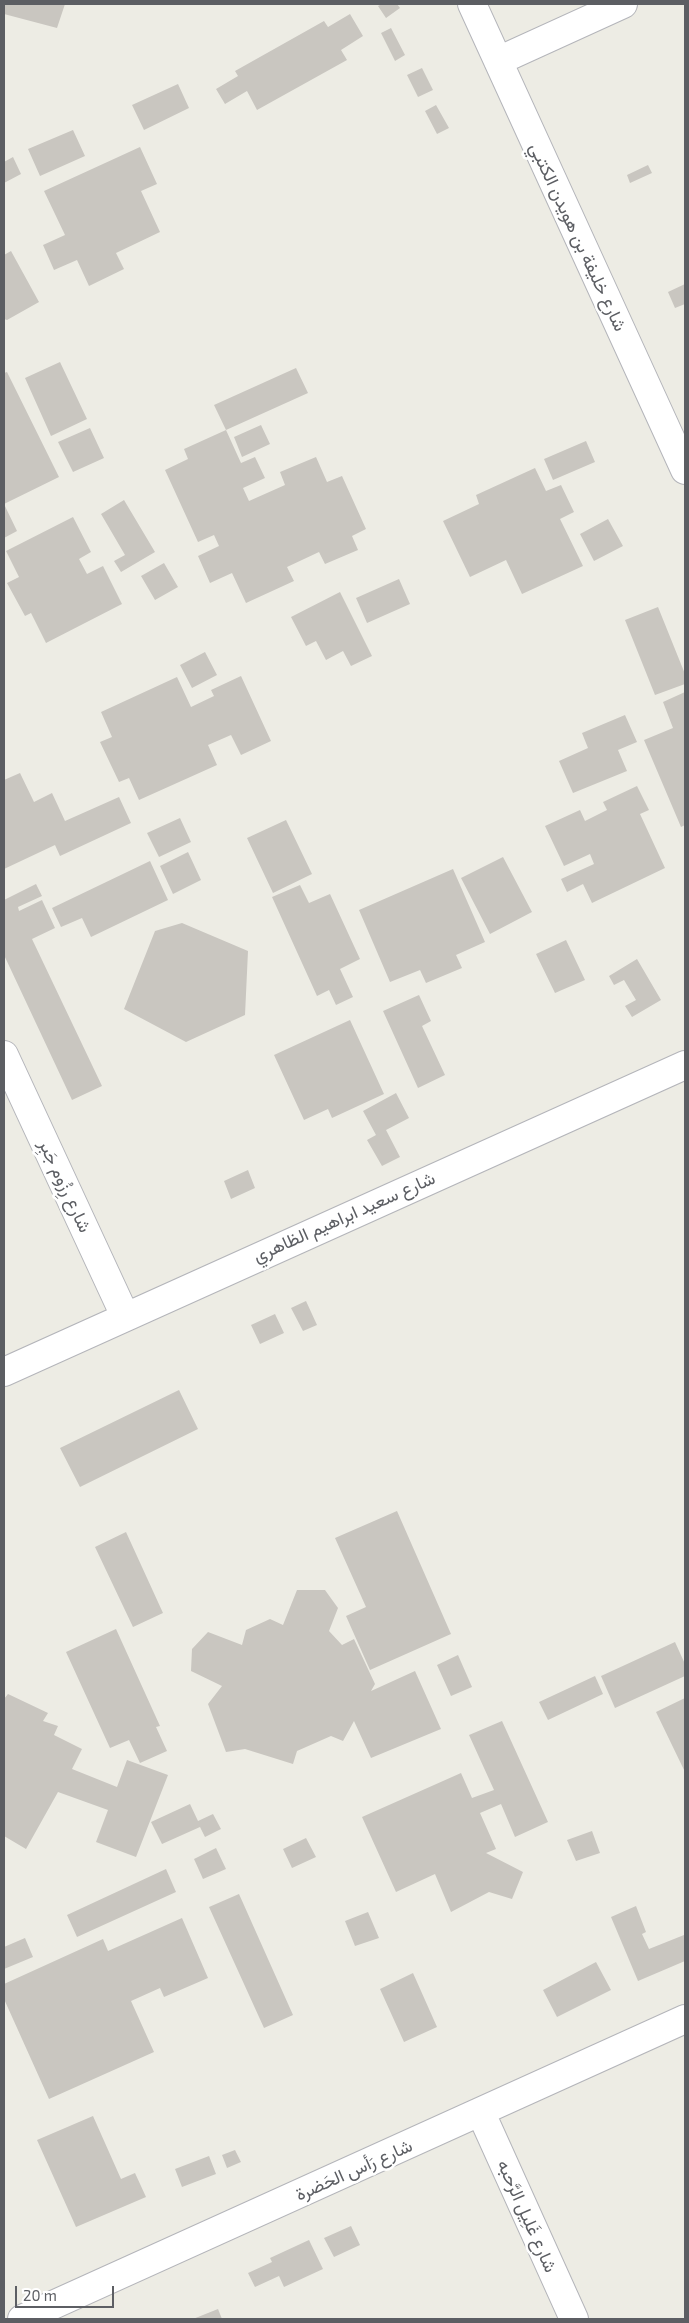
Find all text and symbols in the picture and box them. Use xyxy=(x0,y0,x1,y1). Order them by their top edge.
street label: شارع خليفة بن هويدن الكتبي xyxy=(525,139,631,335)
street label: شارع رِزُوم جَبِر xyxy=(34,1136,96,1236)
street label: شارع سعيد ابراهيم الظاهري xyxy=(250,1167,438,1267)
street label: شارع رَأس الحَضرة xyxy=(292,2135,416,2205)
street label: شارع غَلِيل الرَّحبه xyxy=(493,2156,561,2276)
scale bar xyxy=(18,2276,116,2308)
text: 20 m xyxy=(23,2286,57,2304)

